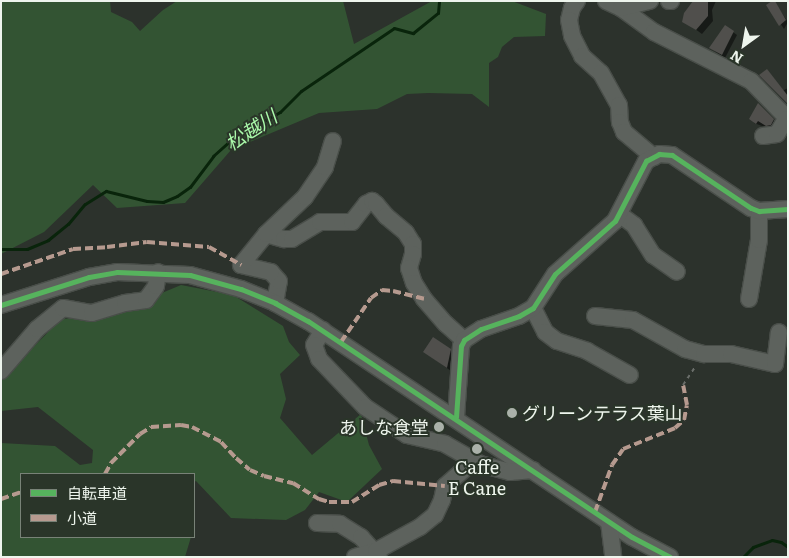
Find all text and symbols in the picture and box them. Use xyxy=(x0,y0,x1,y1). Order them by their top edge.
north arrow xyxy=(719,20,769,70)
text: N xyxy=(726,46,746,69)
water label: 松越川 xyxy=(221,105,281,155)
place label: グリーンテラス葉山 xyxy=(522,402,684,424)
marker: グリーンテラス葉山 xyxy=(506,407,518,419)
place label: あしな食堂 xyxy=(339,416,429,438)
marker: あしな食堂 xyxy=(433,421,445,433)
marker: Caffe E Cane xyxy=(471,443,483,455)
place label: Caffe E Cane xyxy=(448,457,506,499)
legend xyxy=(20,473,195,538)
text: 自転車道 xyxy=(67,481,127,504)
text: 小道 xyxy=(67,506,97,529)

